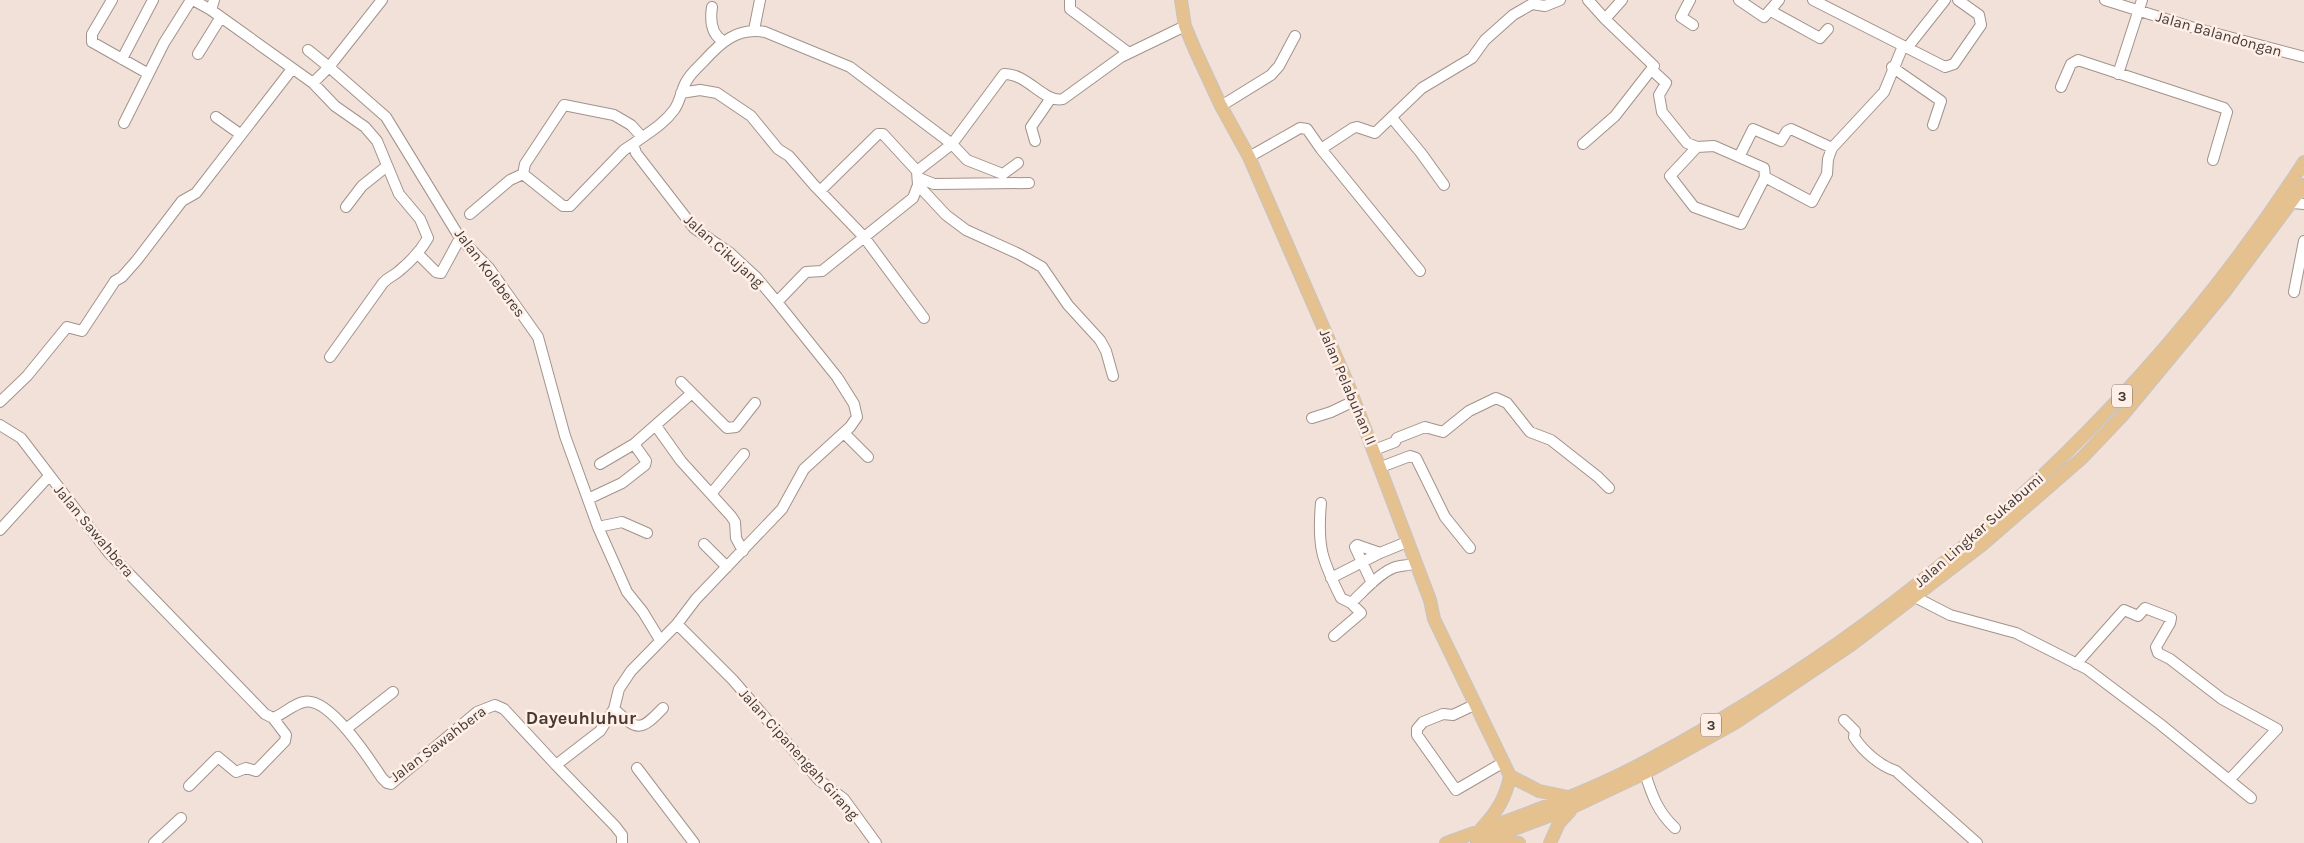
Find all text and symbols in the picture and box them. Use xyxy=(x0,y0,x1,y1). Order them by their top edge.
street label: Jalan Balandongan xyxy=(2154,7,2284,61)
street label: Jalan Cikujang xyxy=(680,210,768,292)
street label: Jalan Koleberes xyxy=(451,225,529,321)
street label: Jalan Pelabuhan II xyxy=(1315,326,1381,448)
road number: 3 xyxy=(2112,384,2132,408)
street label: Jalan Lingkar Sukabumi xyxy=(1911,469,2047,591)
street label: Jalan Sawahbera xyxy=(50,481,138,581)
street label: Jalan Cipanengah Girang xyxy=(735,685,863,824)
street label: Jalan Sawahbera xyxy=(387,702,489,786)
district label: Dayeuhluhur xyxy=(526,707,636,729)
road number: 3 xyxy=(1701,714,1721,736)

